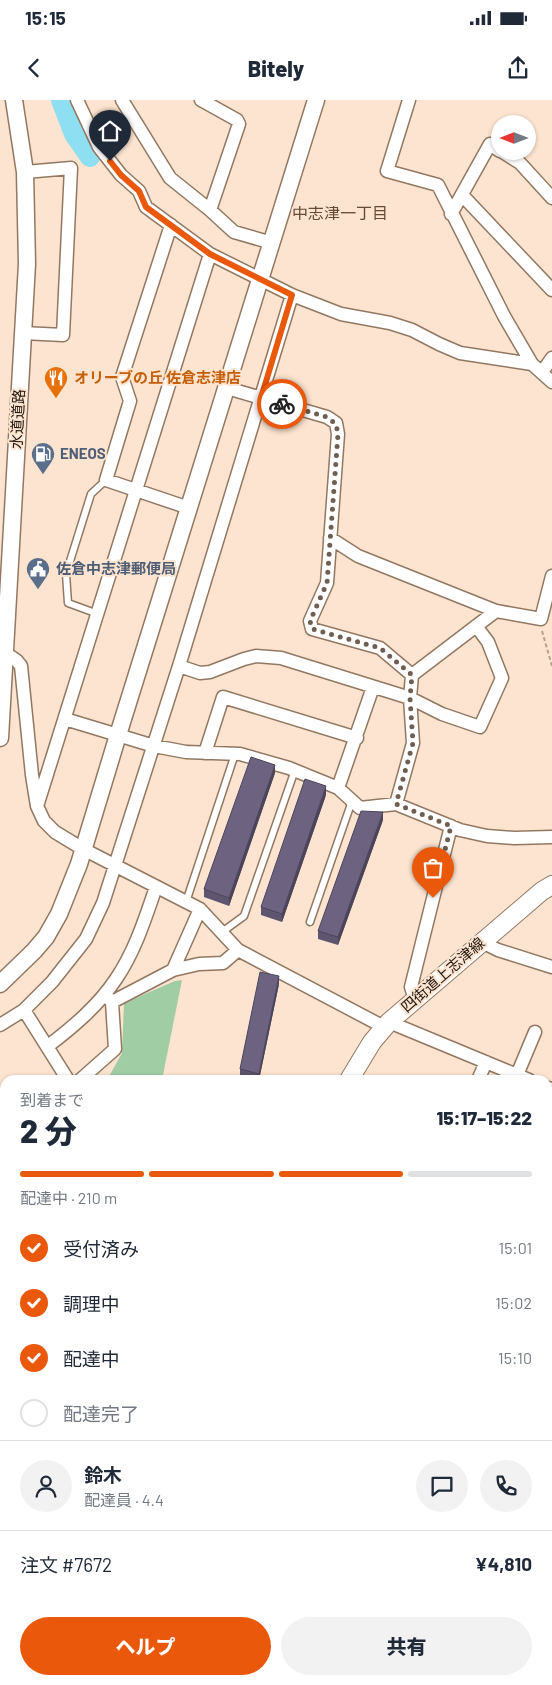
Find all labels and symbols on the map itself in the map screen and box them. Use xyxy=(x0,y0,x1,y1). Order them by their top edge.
pin xyxy=(89,110,131,161)
north arrow xyxy=(491,115,536,160)
district label: 中志津一丁目 xyxy=(292,203,388,222)
restaurant icon: オリーブの丘 佐倉志津店 xyxy=(43,365,69,399)
place label: オリーブの丘 佐倉志津店 xyxy=(74,368,241,386)
courier xyxy=(257,379,307,429)
street label: 水道道路 xyxy=(6,389,28,449)
fuel station icon: ENEOS xyxy=(30,441,56,475)
place label: ENEOS xyxy=(60,444,106,462)
public building icon: 佐倉中志津郵便局 xyxy=(25,556,51,590)
place label: 佐倉中志津郵便局 xyxy=(56,559,176,577)
pin xyxy=(412,847,454,898)
street label: 四街道上志津線 xyxy=(397,933,488,1015)

